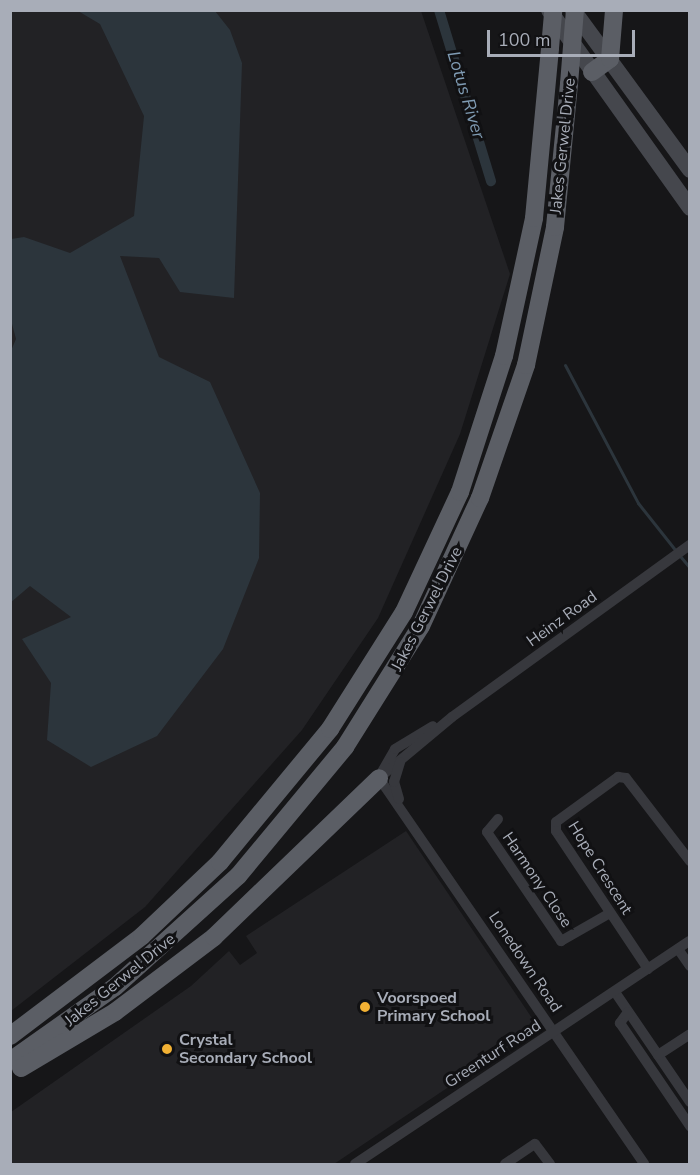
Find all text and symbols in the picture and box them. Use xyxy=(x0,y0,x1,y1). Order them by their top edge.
scale bar xyxy=(490,18,638,56)
text: 100 m xyxy=(498,28,550,52)
water label: Lotus River xyxy=(442,48,490,142)
street label: Jakes Gerwel Drive xyxy=(546,77,580,215)
street label: Jakes Gerwel Drive xyxy=(387,544,467,674)
street label: Heinz Road xyxy=(523,587,601,651)
street label: Hope Crescent xyxy=(564,818,636,918)
street label: Harmony Close xyxy=(498,829,576,931)
street label: Lonedown Road xyxy=(484,908,566,1016)
street label: Jakes Gerwel Drive xyxy=(61,930,179,1030)
place label: Voorspoed Primary School xyxy=(377,988,490,1026)
marker: Voorspoed Primary School xyxy=(358,1000,372,1014)
street label: Greenturf Road xyxy=(441,1016,545,1092)
place label: Crystal Secondary School xyxy=(179,1030,312,1068)
marker: Crystal Secondary School xyxy=(160,1042,174,1056)

